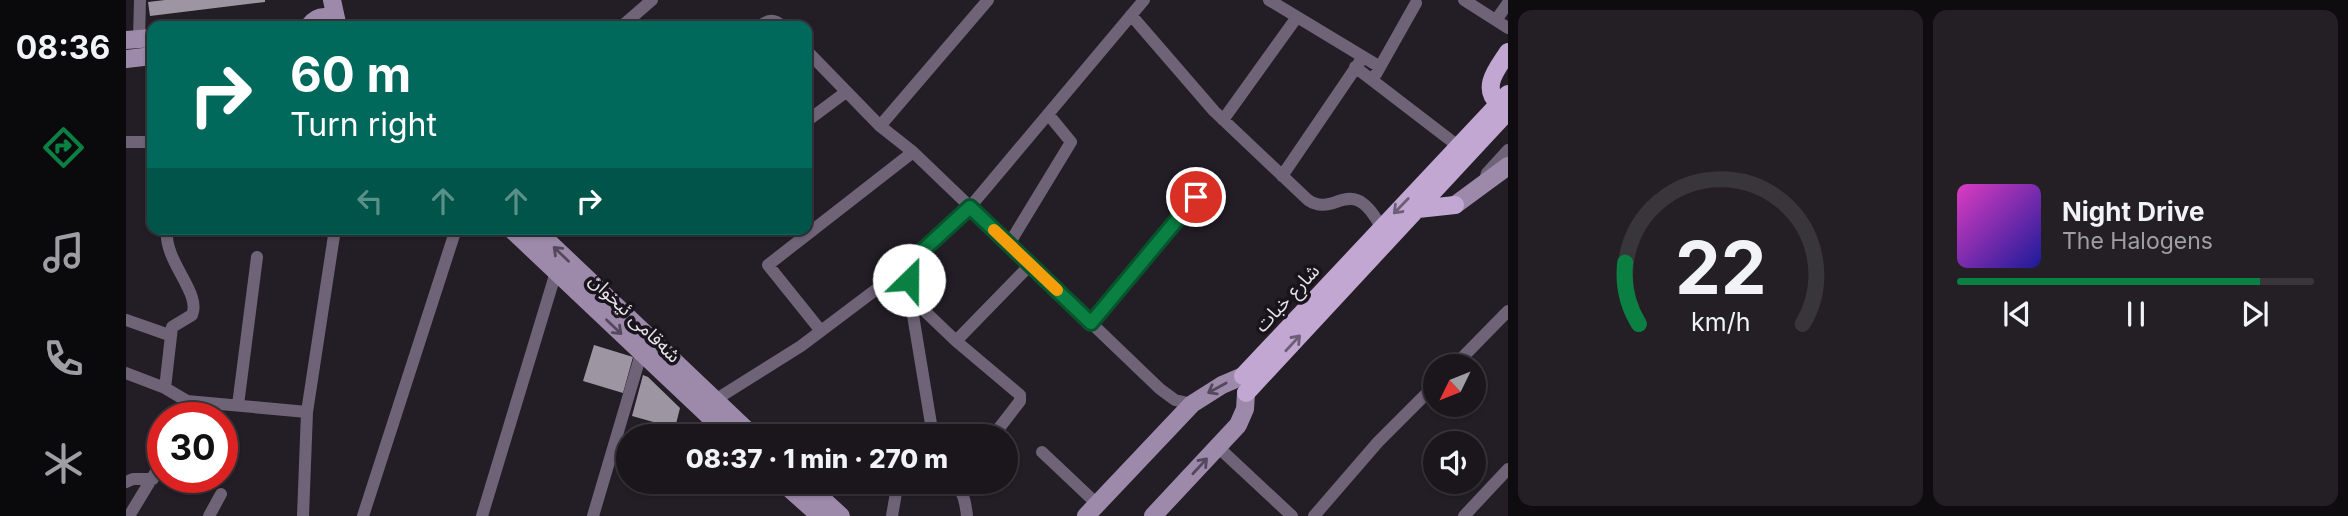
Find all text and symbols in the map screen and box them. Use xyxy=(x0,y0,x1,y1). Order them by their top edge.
text: 08:36 xyxy=(16,28,110,67)
text: 60 m xyxy=(290,45,411,104)
icon: right xyxy=(175,49,266,140)
text: Turn right xyxy=(290,105,437,144)
icon: directions xyxy=(39,123,88,172)
pin xyxy=(1166,167,1226,227)
icon: arrive xyxy=(1177,178,1215,216)
icon: left xyxy=(351,182,389,220)
icon: ahead xyxy=(424,182,462,220)
icon: ahead xyxy=(497,182,535,220)
icon: right xyxy=(570,182,608,220)
text: Night Drive xyxy=(2062,196,2204,227)
one-way arrow xyxy=(1393,197,1410,215)
text: 22 xyxy=(1675,223,1766,312)
text: The Halogens xyxy=(2062,227,2213,255)
icon: music xyxy=(39,228,88,277)
position arrow xyxy=(872,243,946,317)
one-way arrow xyxy=(553,246,570,263)
street label: شارع خبات xyxy=(1250,259,1326,338)
street label: شەقامی ئیخوان xyxy=(584,269,686,367)
icon: previous xyxy=(1998,295,2036,333)
icon: pause xyxy=(2117,295,2155,333)
icon: next xyxy=(2236,295,2274,333)
text: km/h xyxy=(1691,307,1750,337)
one-way arrow xyxy=(605,319,622,336)
icon: phone xyxy=(39,334,88,383)
one-way arrow xyxy=(1284,335,1301,352)
north arrow xyxy=(1423,354,1486,416)
map controls xyxy=(1423,354,1486,494)
one-way arrow xyxy=(1207,381,1227,395)
speed limit sign: 30 xyxy=(147,402,238,493)
button: sound xyxy=(1423,431,1486,494)
icon: climate xyxy=(39,439,88,488)
text: 08:37 · 1 min · 270 m xyxy=(686,443,948,474)
one-way arrow xyxy=(1192,457,1208,475)

